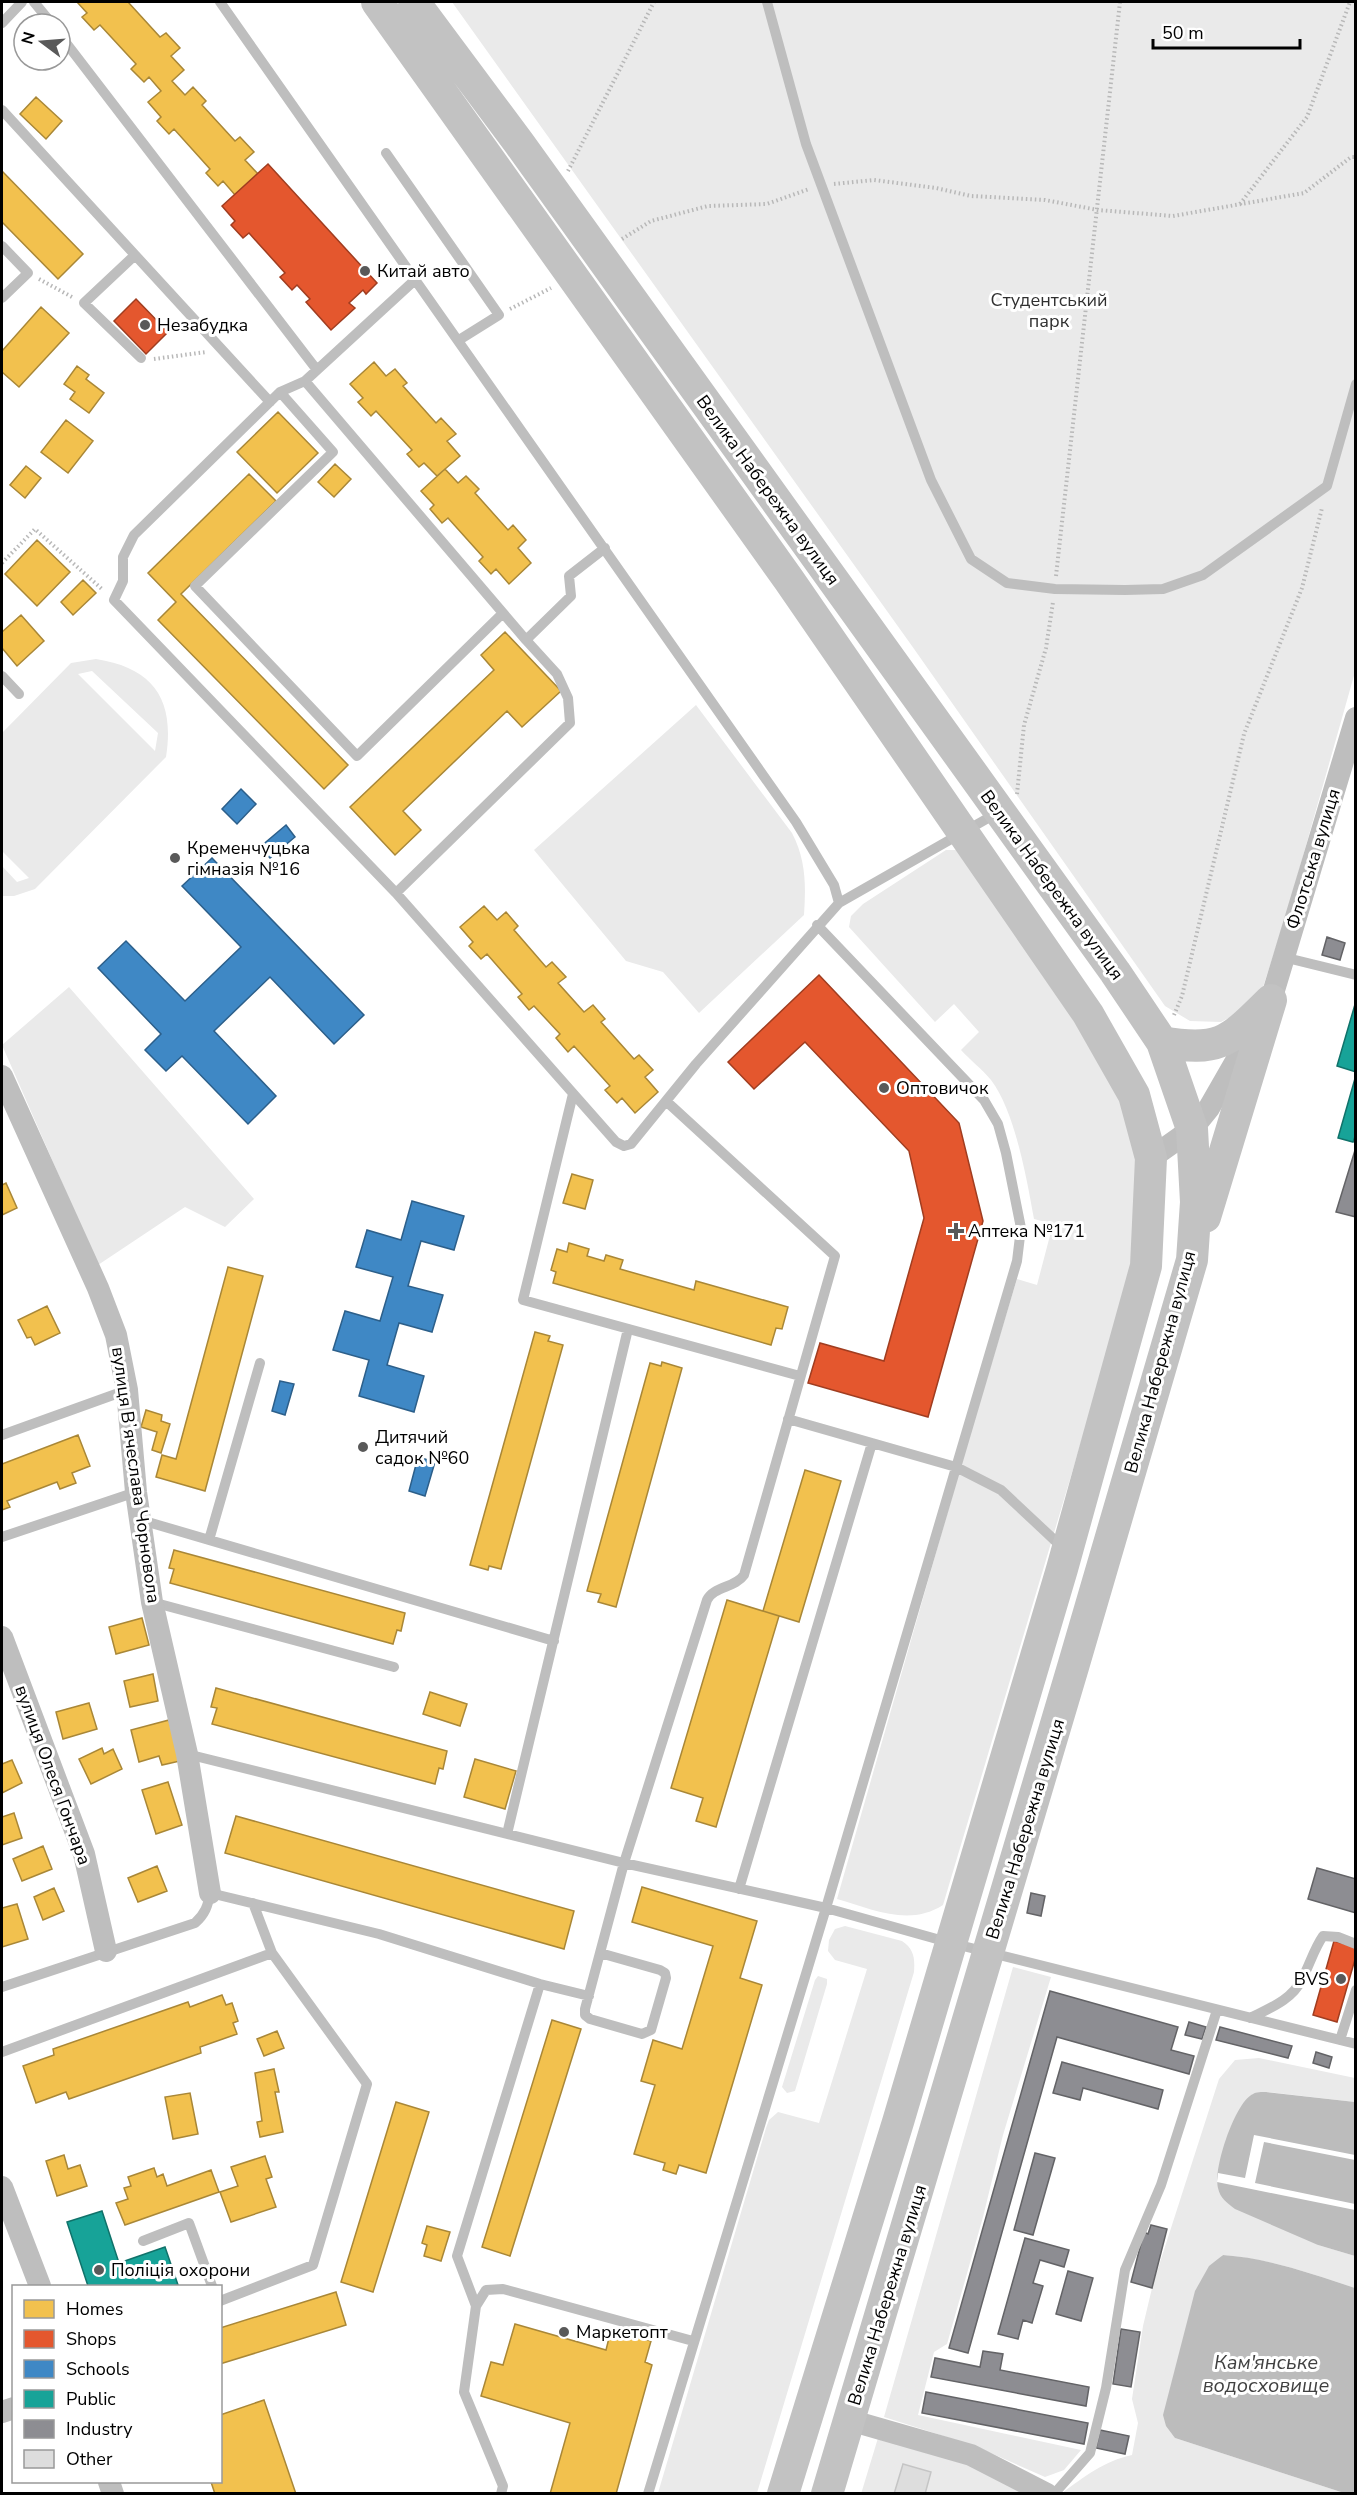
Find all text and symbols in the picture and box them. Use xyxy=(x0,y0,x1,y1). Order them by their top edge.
north arrow xyxy=(12,12,72,72)
scale bar xyxy=(1153,12,1300,50)
text: 50 m xyxy=(1162,21,1204,45)
text: N xyxy=(16,29,41,47)
place label: Китай авто xyxy=(377,259,470,283)
marker: Китай авто xyxy=(358,264,372,278)
park label: Студентський парк xyxy=(991,288,1107,333)
place label: Незабудка xyxy=(157,313,248,337)
marker: Незабудка xyxy=(138,318,152,332)
street label: Велика Набережна вулиця xyxy=(691,390,845,590)
street label: Велика Набережна вулиця xyxy=(975,785,1129,985)
street label: Флотська вулиця xyxy=(1280,786,1346,932)
place label: Кременчуцька гімназія №16 xyxy=(187,836,310,881)
marker: Кременчуцька гімназія №16 xyxy=(168,851,182,865)
place label: Оптовичок xyxy=(896,1076,989,1100)
marker: Оптовичок xyxy=(877,1081,891,1095)
place label: Аптека №171 xyxy=(968,1219,1085,1243)
marker: Аптека №171 xyxy=(949,1224,963,1238)
street label: Велика Набережна вулиця xyxy=(1119,1248,1201,1476)
street label: вулиця Вʼячеслава Чорновола xyxy=(106,1345,166,1605)
place label: Дитячий садок №60 xyxy=(375,1425,469,1470)
marker: Дитячий садок №60 xyxy=(356,1440,370,1454)
street label: вулиця Олеся Гончара xyxy=(9,1682,97,1868)
street label: Велика Набережна вулиця xyxy=(980,1716,1070,1942)
place label: BVS xyxy=(1294,1967,1329,1991)
marker: BVS xyxy=(1334,1972,1348,1986)
street label: Велика Набережна вулиця xyxy=(842,2182,932,2408)
place label: Поліція охорони xyxy=(111,2258,250,2282)
marker: Поліція охорони xyxy=(92,2263,106,2277)
legend xyxy=(12,2285,222,2483)
text: Homes xyxy=(66,2297,123,2321)
place label: Маркетопт xyxy=(576,2320,668,2344)
marker: Маркетопт xyxy=(557,2325,571,2339)
text: Shops xyxy=(66,2327,116,2351)
water label: Кам'янське водосховище xyxy=(1203,2349,1329,2399)
text: Schools xyxy=(66,2357,130,2381)
text: Public xyxy=(66,2387,116,2411)
text: Industry xyxy=(66,2417,133,2441)
text: Other xyxy=(66,2447,113,2471)

